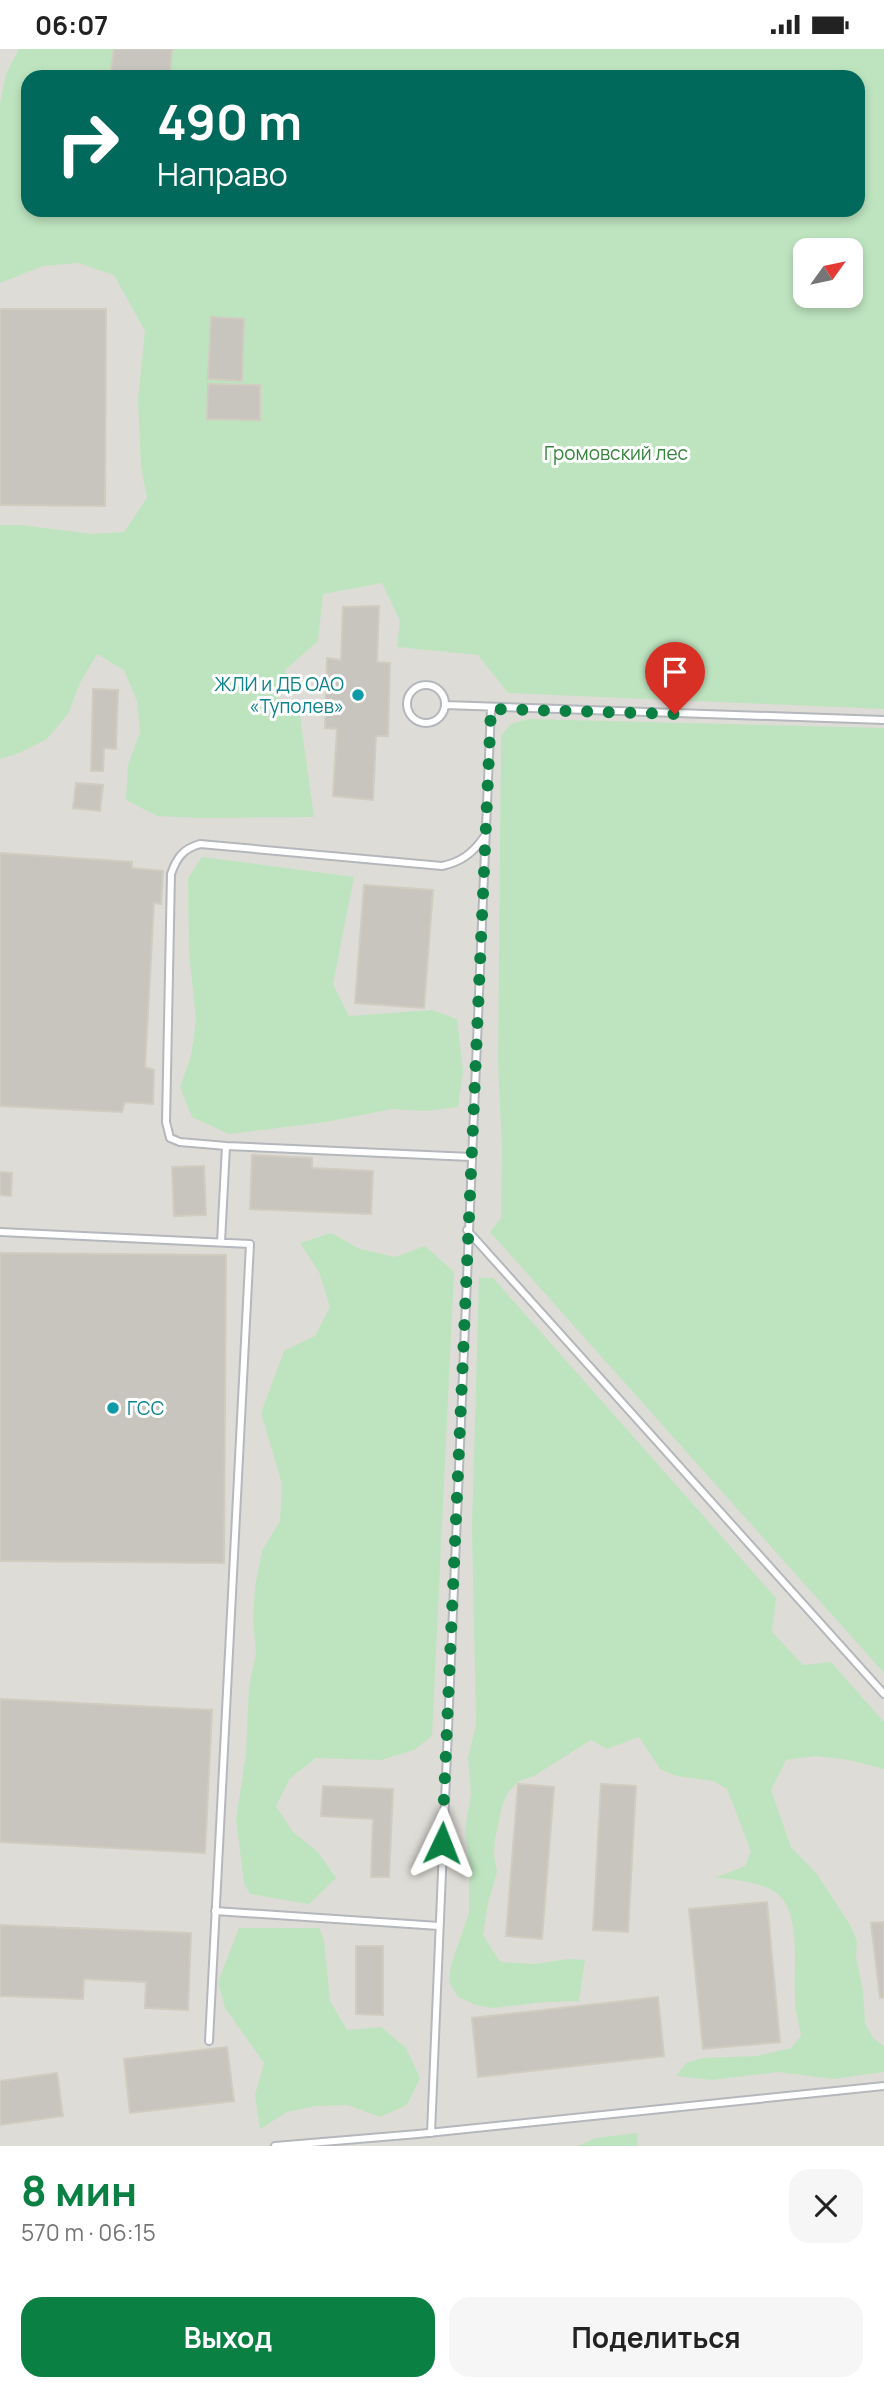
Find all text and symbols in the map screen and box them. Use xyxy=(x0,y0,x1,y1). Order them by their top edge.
text: 06:07 xyxy=(35,7,108,43)
text: 490 m xyxy=(157,88,302,155)
icon: right xyxy=(42,98,133,189)
text: Направо xyxy=(157,152,288,196)
north arrow xyxy=(793,238,863,308)
map controls xyxy=(793,238,863,308)
park label: Громовский лес xyxy=(544,440,688,466)
pin xyxy=(645,642,705,714)
icon: arrive xyxy=(656,653,694,691)
place label: ЖЛИ и ДБ ОАО «Туполев» xyxy=(214,671,344,719)
marker: ЖЛИ и ДБ ОАО «Туполев» xyxy=(350,687,366,703)
place label: ГСС xyxy=(127,1395,164,1421)
marker: ГСС xyxy=(105,1400,121,1416)
position arrow xyxy=(405,1806,479,1880)
text: 8 мин xyxy=(21,2161,137,2219)
button: close xyxy=(789,2169,863,2243)
text: 570 m · 06:15 xyxy=(21,2216,156,2248)
button: Выход xyxy=(21,2297,435,2377)
button: Поделиться xyxy=(449,2297,863,2377)

